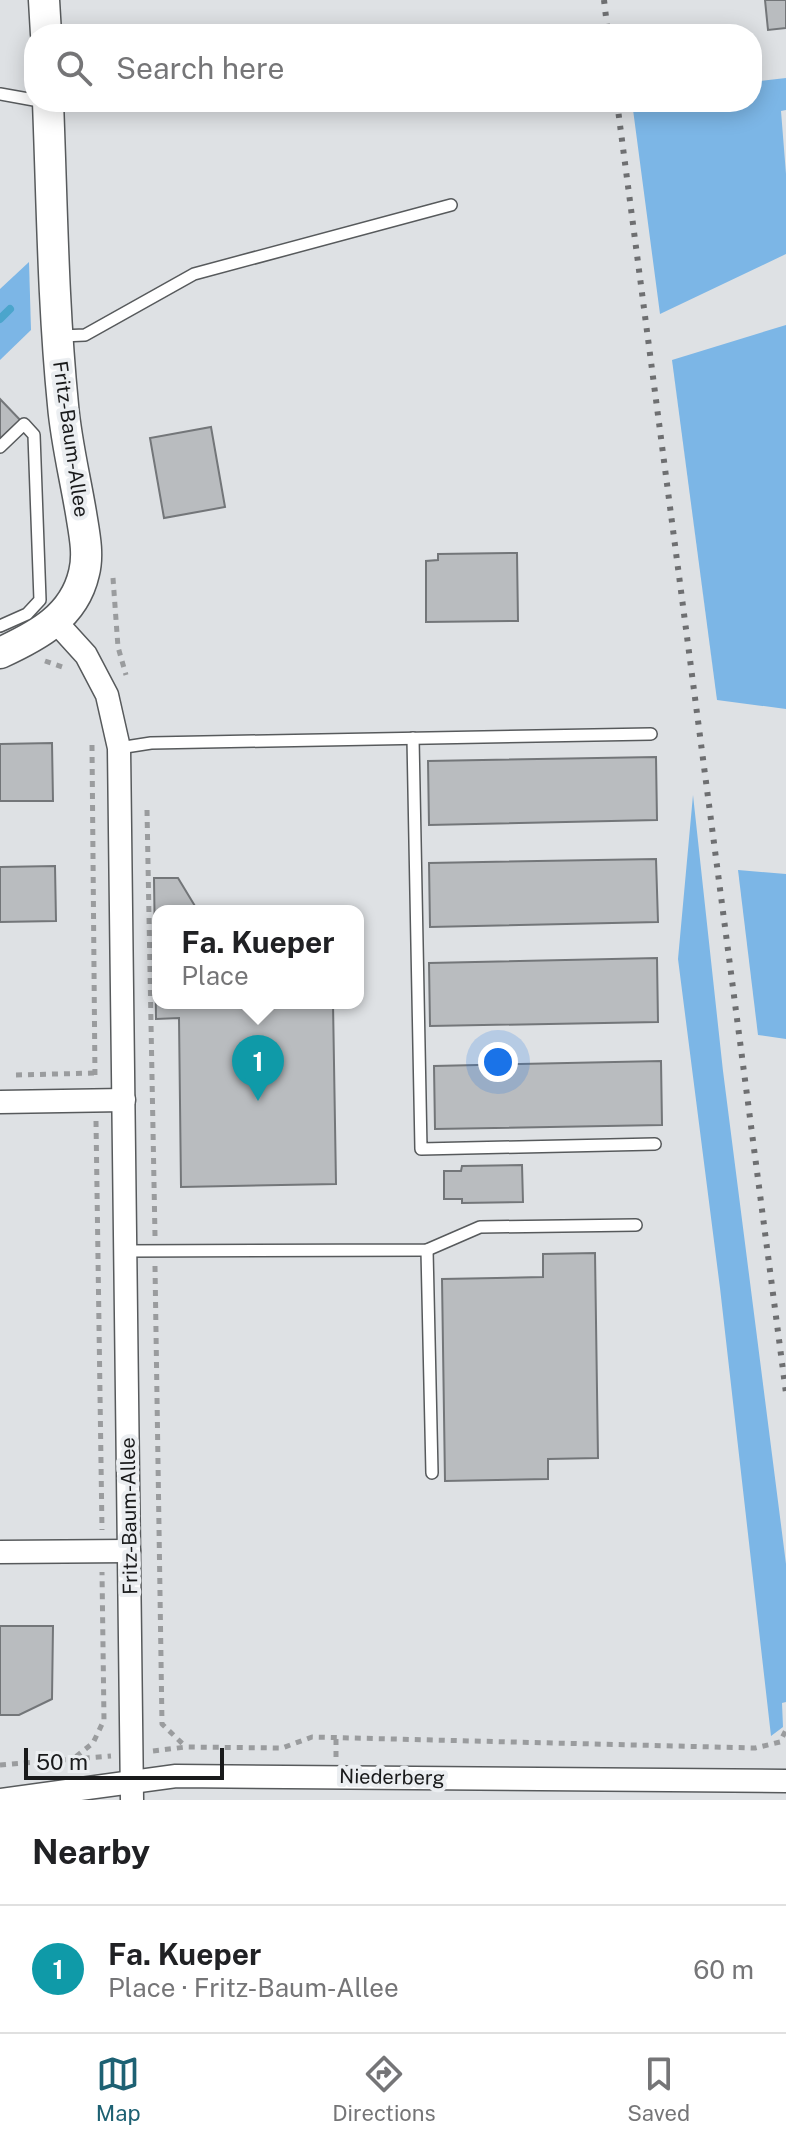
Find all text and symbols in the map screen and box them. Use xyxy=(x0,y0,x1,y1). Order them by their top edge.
search box xyxy=(24,24,762,112)
icon: search xyxy=(52,46,96,90)
text: Search here xyxy=(116,50,284,86)
street label: Fritz-Baum-Allee xyxy=(48,359,94,519)
popup xyxy=(152,905,364,1009)
text: Fa. Kueper xyxy=(181,924,335,960)
text: Place xyxy=(181,960,249,991)
pin: 1 xyxy=(232,1035,284,1101)
your location xyxy=(478,1042,518,1082)
street label: Fritz-Baum-Allee xyxy=(116,1437,142,1595)
scale bar xyxy=(24,1744,224,1780)
text: 50 m xyxy=(36,1749,88,1775)
street label: Niederberg xyxy=(339,1764,445,1790)
text: Nearby xyxy=(32,1832,150,1872)
text: Fa. Kueper xyxy=(108,1936,261,1972)
text: 1 xyxy=(52,1954,64,1985)
text: 60 m xyxy=(693,1954,754,1985)
text: Place · Fritz-Baum-Allee xyxy=(108,1972,399,2003)
tab: Map xyxy=(96,2052,141,2126)
tab: Directions xyxy=(332,2052,436,2126)
tab: Saved xyxy=(627,2052,690,2126)

